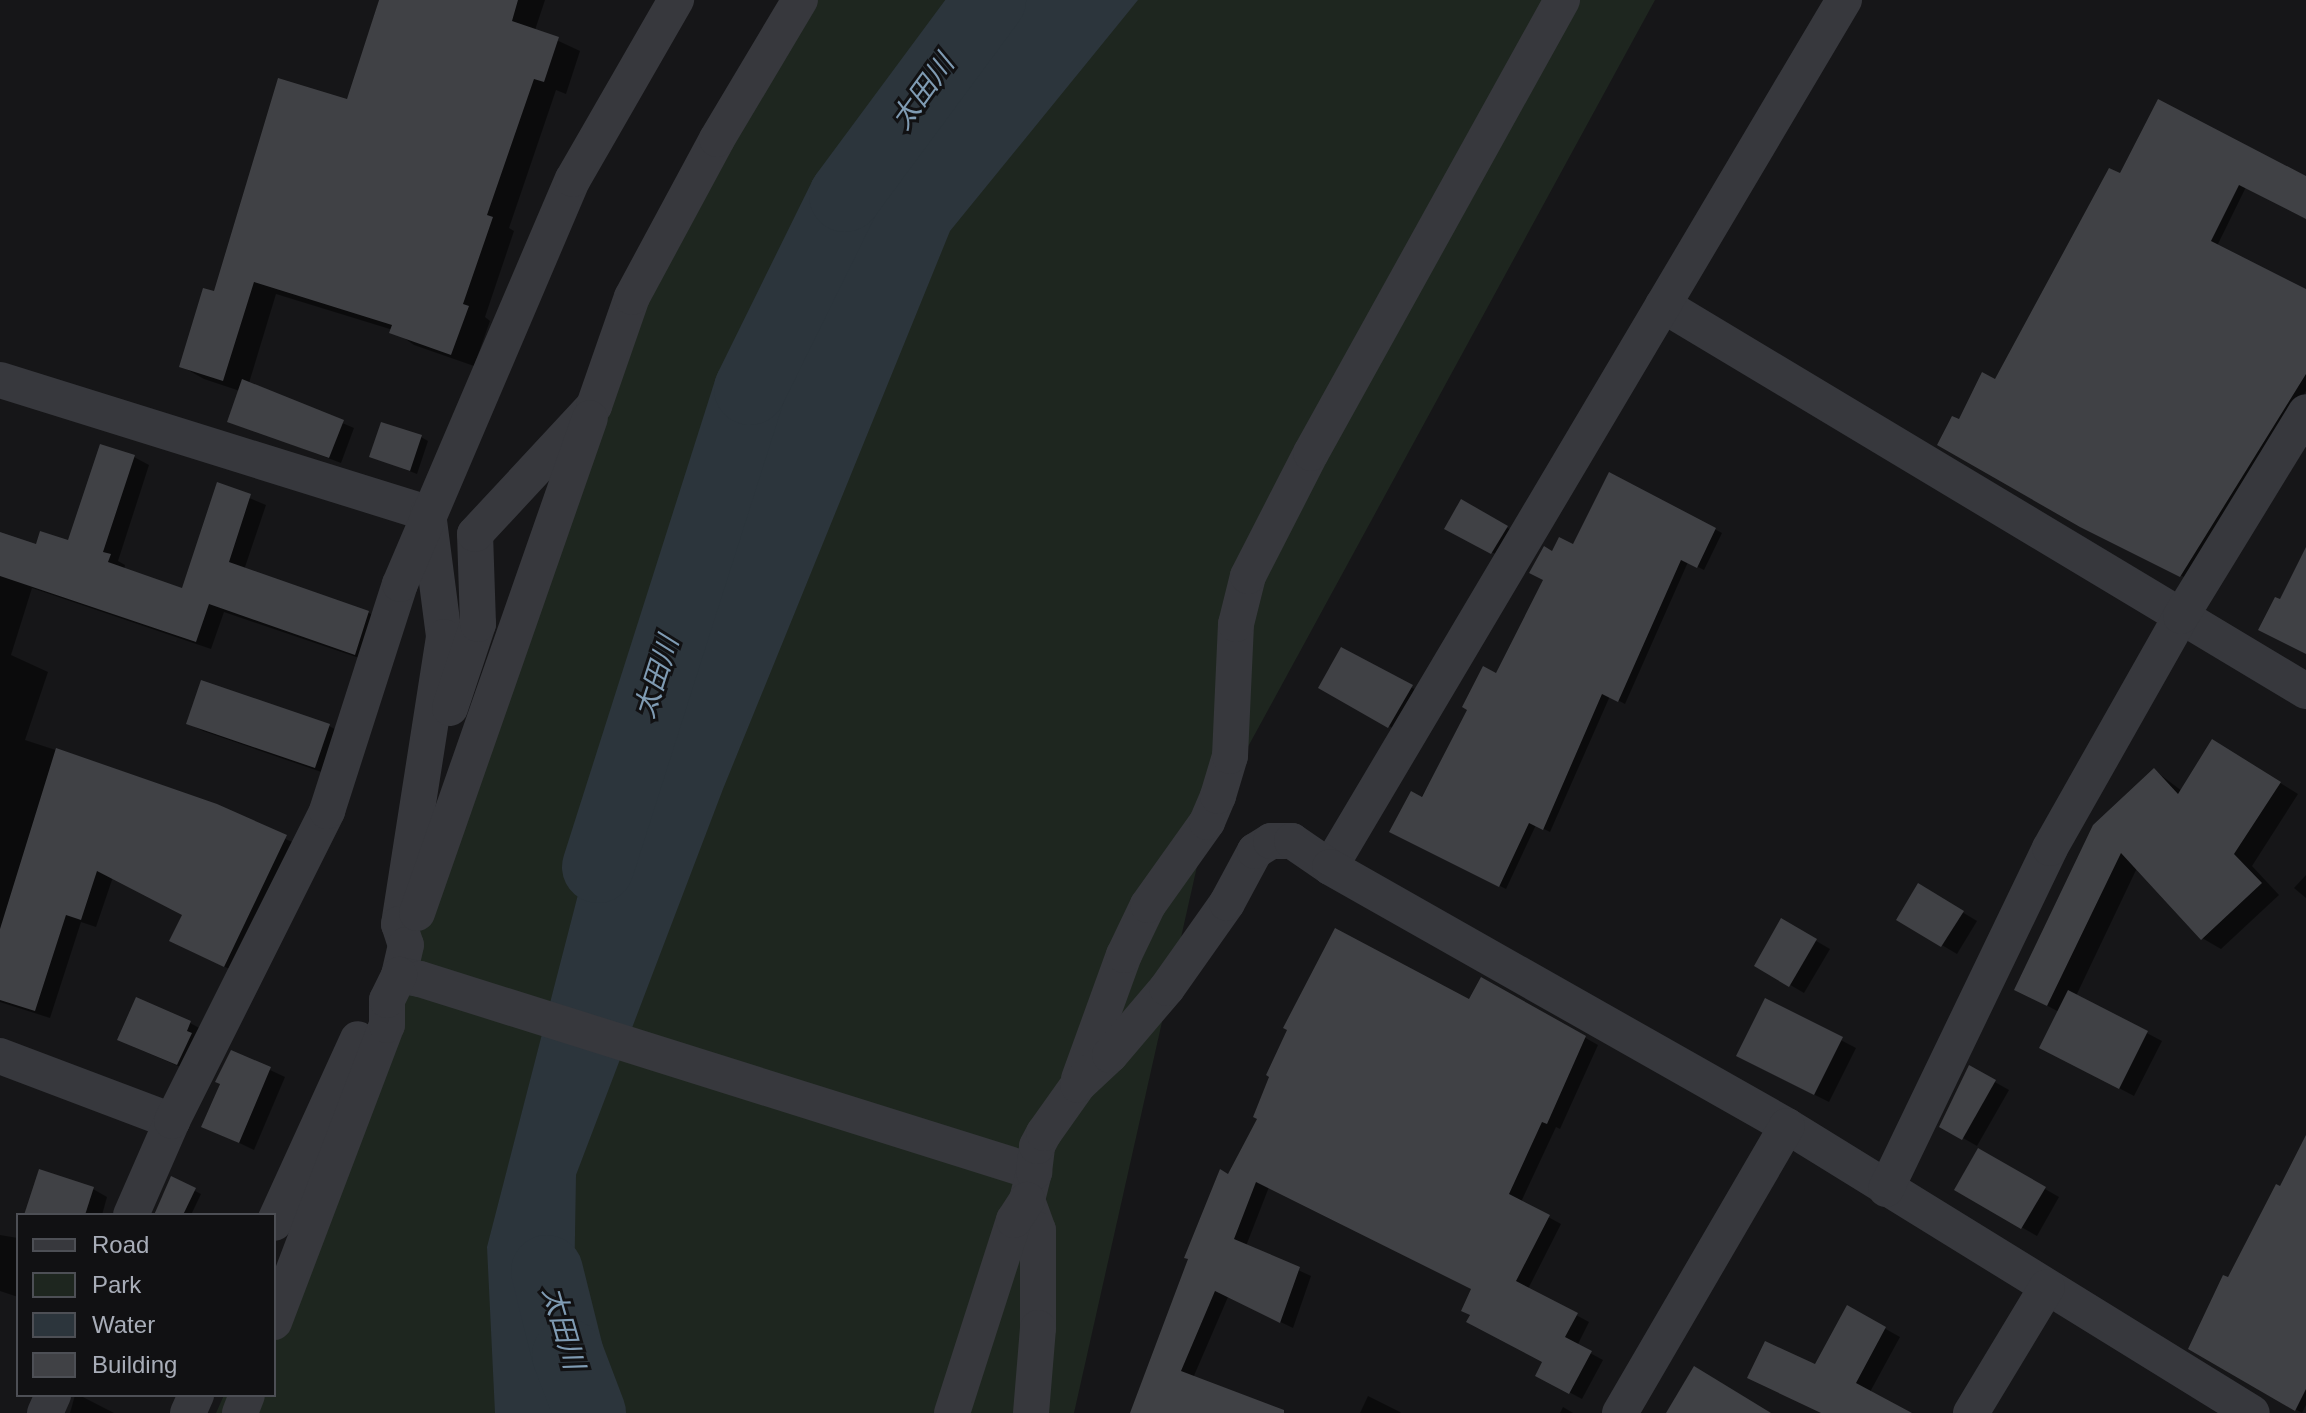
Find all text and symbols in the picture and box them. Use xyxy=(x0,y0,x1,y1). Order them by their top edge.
water label: 太田川 xyxy=(885,48,961,136)
water label: 太田川 xyxy=(628,632,686,722)
legend xyxy=(16,1213,276,1397)
text: Road xyxy=(92,1231,149,1258)
text: Park xyxy=(92,1271,141,1298)
water label: 太田川 xyxy=(535,1283,591,1373)
text: Water xyxy=(92,1311,155,1338)
text: Building xyxy=(92,1351,177,1378)

